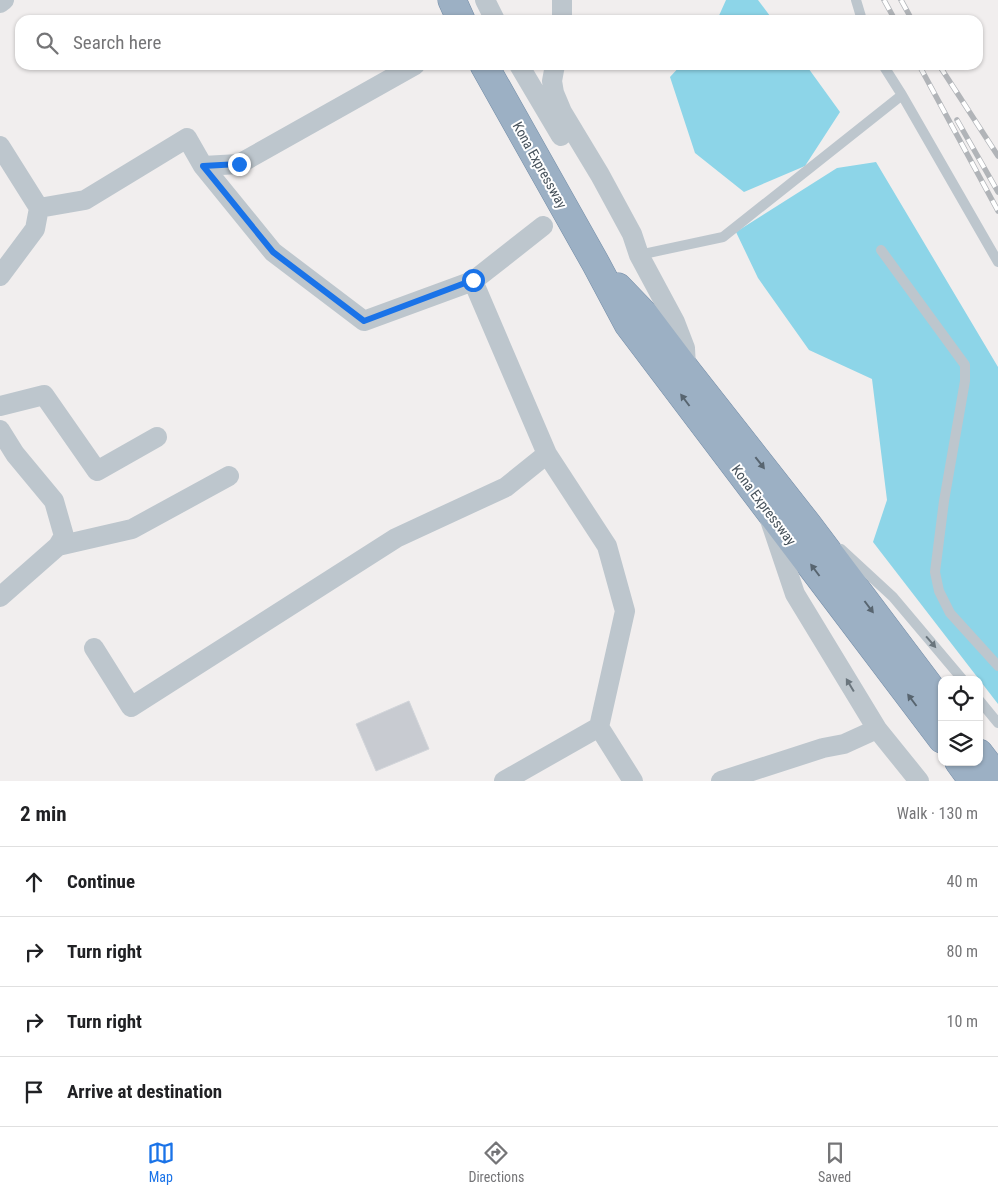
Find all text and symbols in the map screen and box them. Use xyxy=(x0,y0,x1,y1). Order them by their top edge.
search box xyxy=(15,15,983,70)
icon: search xyxy=(33,29,61,57)
text: Search here xyxy=(73,31,161,54)
street label: Kona Expressway xyxy=(510,119,570,211)
route end xyxy=(228,153,251,176)
route start xyxy=(462,269,485,292)
one-way arrow xyxy=(680,393,690,407)
one-way arrow xyxy=(755,456,765,470)
street label: Kona Expressway xyxy=(729,462,799,548)
one-way arrow xyxy=(809,564,820,577)
one-way arrow xyxy=(864,600,874,614)
one-way arrow xyxy=(926,636,937,649)
map controls xyxy=(938,676,983,766)
button: locate xyxy=(938,676,983,721)
one-way arrow xyxy=(846,678,855,691)
one-way arrow xyxy=(907,694,918,707)
button: layers xyxy=(938,721,983,766)
text: 2 min xyxy=(20,802,67,826)
text: Walk · 130 m xyxy=(897,804,978,823)
icon: ahead xyxy=(20,868,48,896)
text: Continue xyxy=(67,870,135,893)
text: 40 m xyxy=(946,872,978,891)
icon: right xyxy=(20,938,48,966)
text: Turn right xyxy=(67,940,142,963)
text: 80 m xyxy=(946,942,978,961)
icon: right xyxy=(20,1008,48,1036)
text: Turn right xyxy=(67,1010,142,1033)
text: 10 m xyxy=(946,1012,978,1031)
icon: arrive xyxy=(20,1078,48,1106)
text: Arrive at destination xyxy=(67,1080,222,1103)
tab: Map xyxy=(147,1139,175,1185)
tab: Directions xyxy=(468,1139,524,1185)
tab: Saved xyxy=(818,1139,851,1185)

